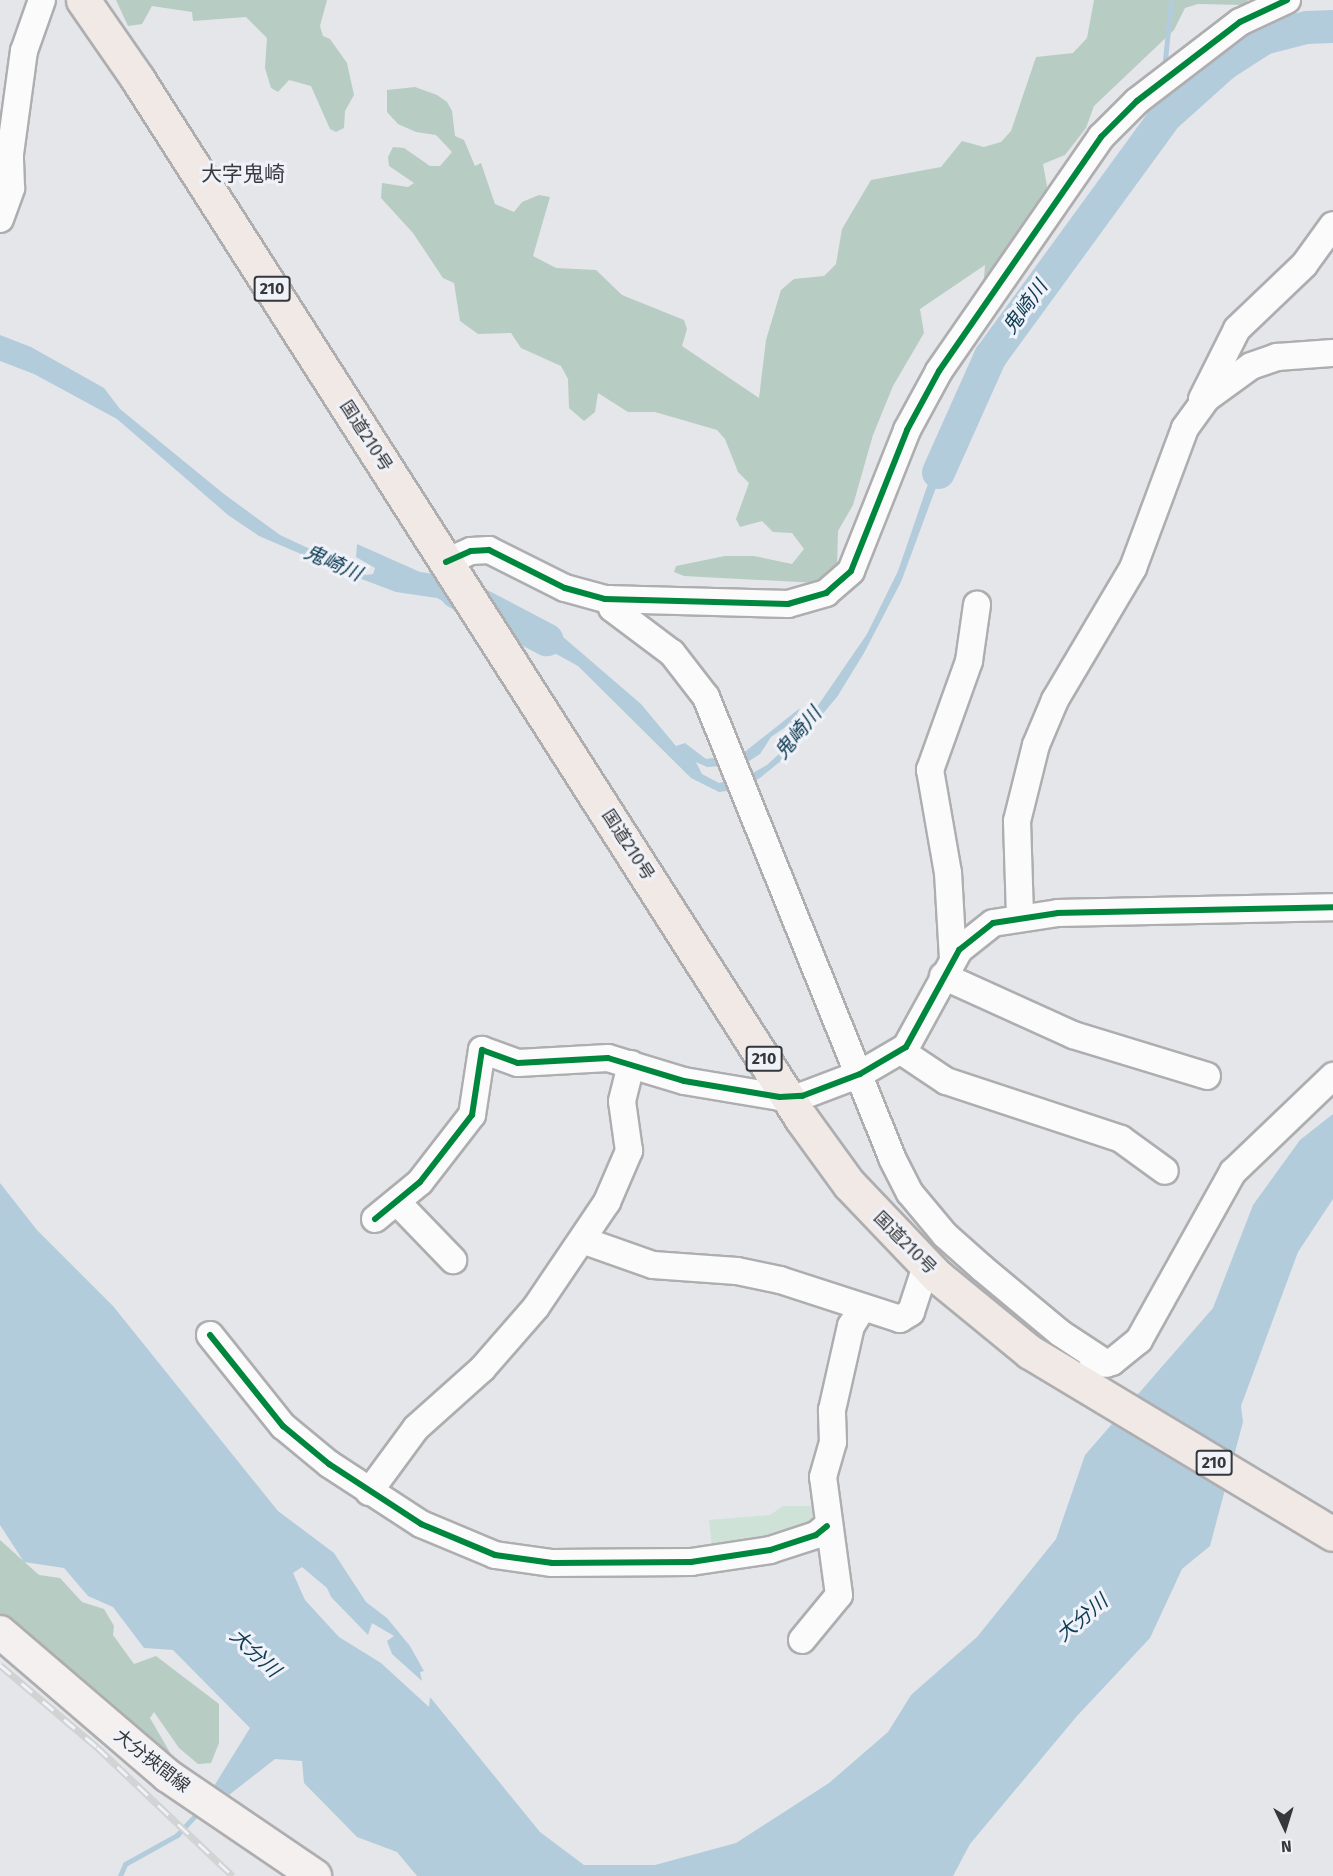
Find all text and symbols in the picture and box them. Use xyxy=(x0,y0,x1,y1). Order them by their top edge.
district label: 大字鬼崎 xyxy=(201,161,285,187)
road number: 210 xyxy=(252,276,292,302)
water label: 鬼崎川 xyxy=(998,276,1052,338)
street label: 国道210号 xyxy=(335,396,397,476)
water label: 鬼崎川 xyxy=(301,540,365,586)
water label: 鬼崎川 xyxy=(770,702,826,764)
street label: 国道210号 xyxy=(597,805,659,885)
road number: 210 xyxy=(744,1046,783,1072)
street label: 国道210号 xyxy=(869,1207,941,1279)
road number: 210 xyxy=(1194,1450,1234,1476)
water label: 大分川 xyxy=(1051,1590,1113,1646)
water label: 大分川 xyxy=(225,1624,285,1682)
street label: 大分挾間線 xyxy=(110,1725,194,1797)
north arrow xyxy=(1255,1798,1315,1858)
text: N xyxy=(1280,1837,1292,1856)

